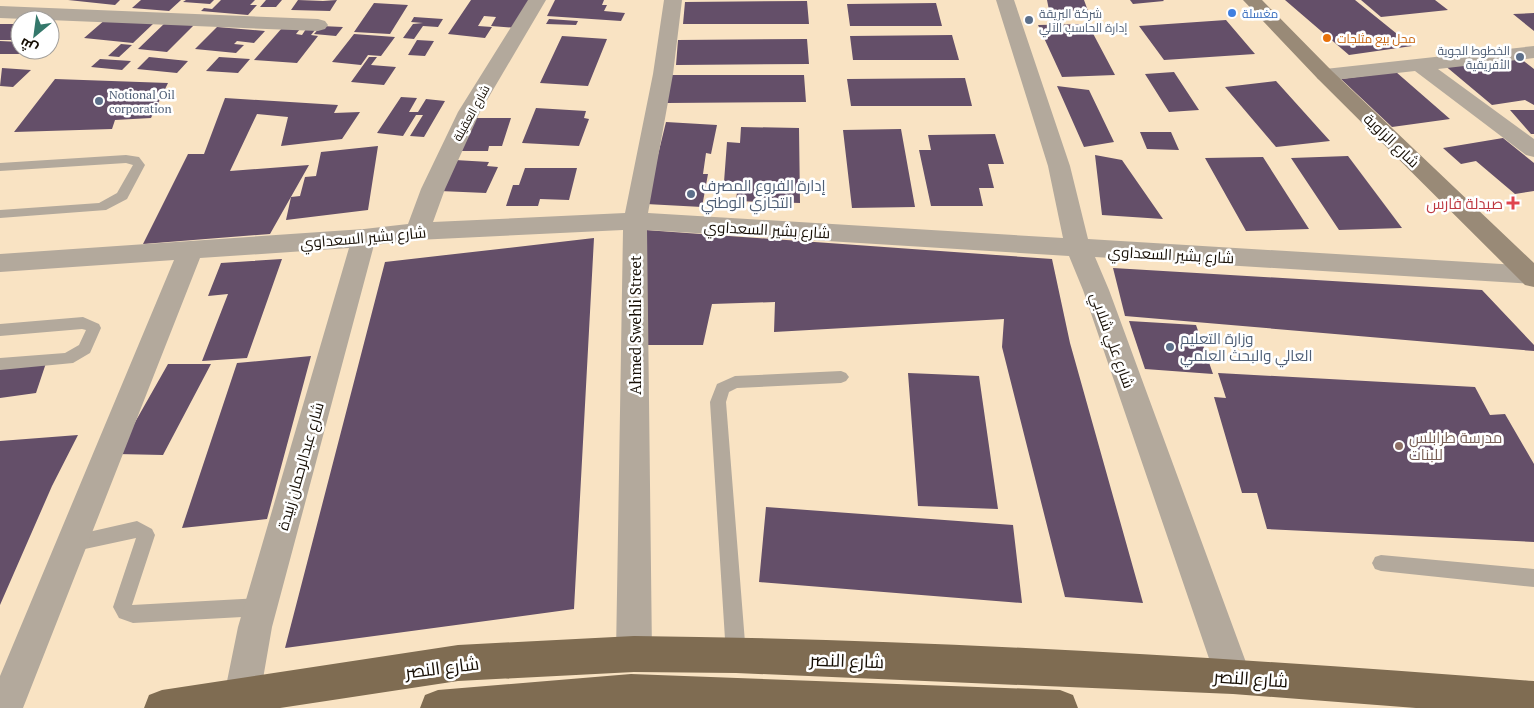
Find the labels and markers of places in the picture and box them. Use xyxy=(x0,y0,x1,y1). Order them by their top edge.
place label: شركة البريقة إدارة الحاسب الآلي xyxy=(1039,6,1127,38)
place label: مغسلة xyxy=(1242,6,1278,21)
marker: مغسلة xyxy=(1226,7,1238,19)
marker: شركة البريقة إدارة الحاسب الآلي xyxy=(1023,14,1035,26)
place label: محل بيع مثلجات xyxy=(1337,31,1416,47)
marker: محل بيع مثلجات xyxy=(1321,32,1333,44)
place label: الخطوط الجوية الأفريقية xyxy=(1437,43,1510,72)
marker: الخطوط الجوية الأفريقية xyxy=(1514,51,1526,63)
place label: Notional Oil corporation xyxy=(109,87,175,116)
marker: Notional Oil corporation xyxy=(93,95,105,107)
place label: إدارة الفروع المصرف التجاري الوطني xyxy=(701,175,826,215)
marker: إدارة الفروع المصرف التجاري الوطني xyxy=(685,188,697,200)
place label: صيدلة فارس xyxy=(1426,193,1503,214)
marker: صيدلة فارس xyxy=(1507,197,1519,209)
place label: وزارة التعليم العالي والبحث العلمي xyxy=(1180,328,1312,368)
marker: وزارة التعليم العالي والبحث العلمي xyxy=(1164,341,1176,353)
place label: مدرسة طرابلس للبنات xyxy=(1409,427,1502,464)
marker: مدرسة طرابلس للبنات xyxy=(1393,440,1405,452)

